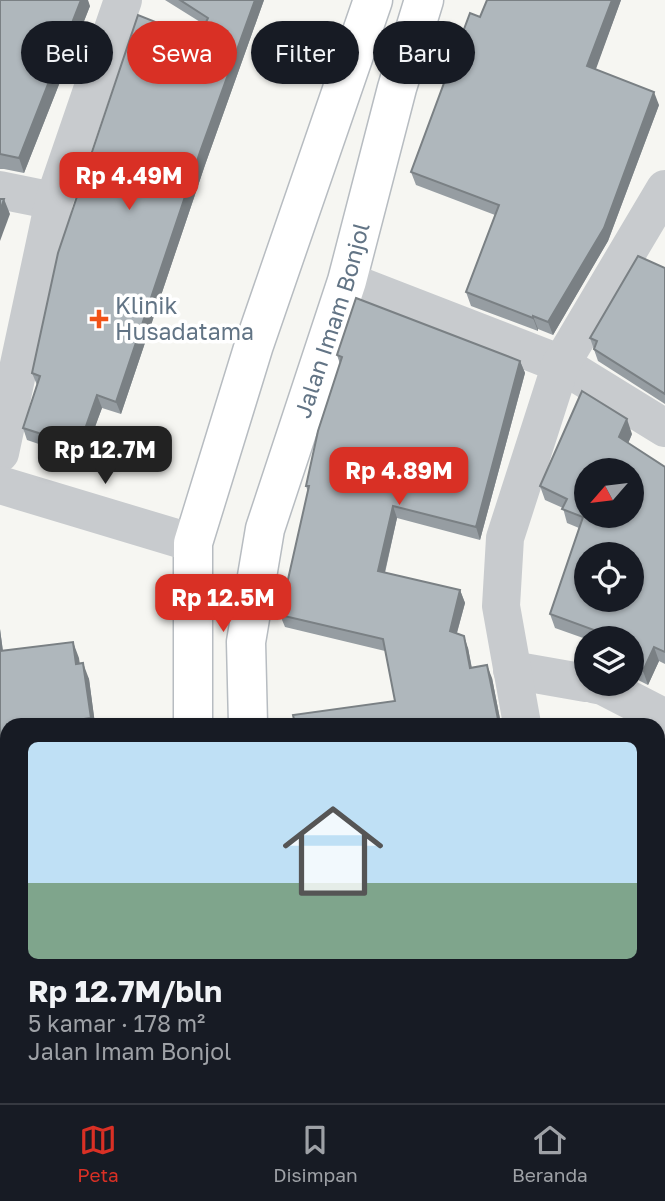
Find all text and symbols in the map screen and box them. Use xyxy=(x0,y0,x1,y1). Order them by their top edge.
chip: Beli xyxy=(21,21,113,84)
chip: Sewa xyxy=(127,21,237,84)
chip: Filter xyxy=(251,21,359,84)
chip: Baru xyxy=(373,21,475,84)
pin: Rp 4.49M xyxy=(57,152,201,212)
text: Rp 4.49M xyxy=(75,161,183,189)
street label: Jalan Imam Bonjol xyxy=(288,219,375,421)
place label: Klinik Husadatama xyxy=(115,291,254,345)
marker: Klinik Husadatama xyxy=(89,309,109,329)
pin: Rp 12.7M xyxy=(33,426,177,486)
text: Rp 12.7M xyxy=(54,435,156,463)
pin: Rp 4.89M xyxy=(327,448,471,507)
text: Rp 4.89M xyxy=(345,456,453,484)
north arrow xyxy=(574,458,644,528)
map controls xyxy=(574,458,644,696)
button: locate xyxy=(574,542,644,612)
pin: Rp 12.5M xyxy=(151,574,295,634)
text: Rp 12.5M xyxy=(171,583,275,611)
button: layers xyxy=(574,626,644,696)
icon: home xyxy=(270,788,396,914)
text: Rp 12.7M/bln xyxy=(28,973,222,1009)
text: 5 kamar · 178 m² xyxy=(28,1009,205,1037)
text: Jalan Imam Bonjol xyxy=(28,1037,231,1065)
tab: Peta xyxy=(77,1121,119,1186)
tab: Disimpan xyxy=(273,1121,358,1186)
tab: Beranda xyxy=(512,1121,588,1186)

